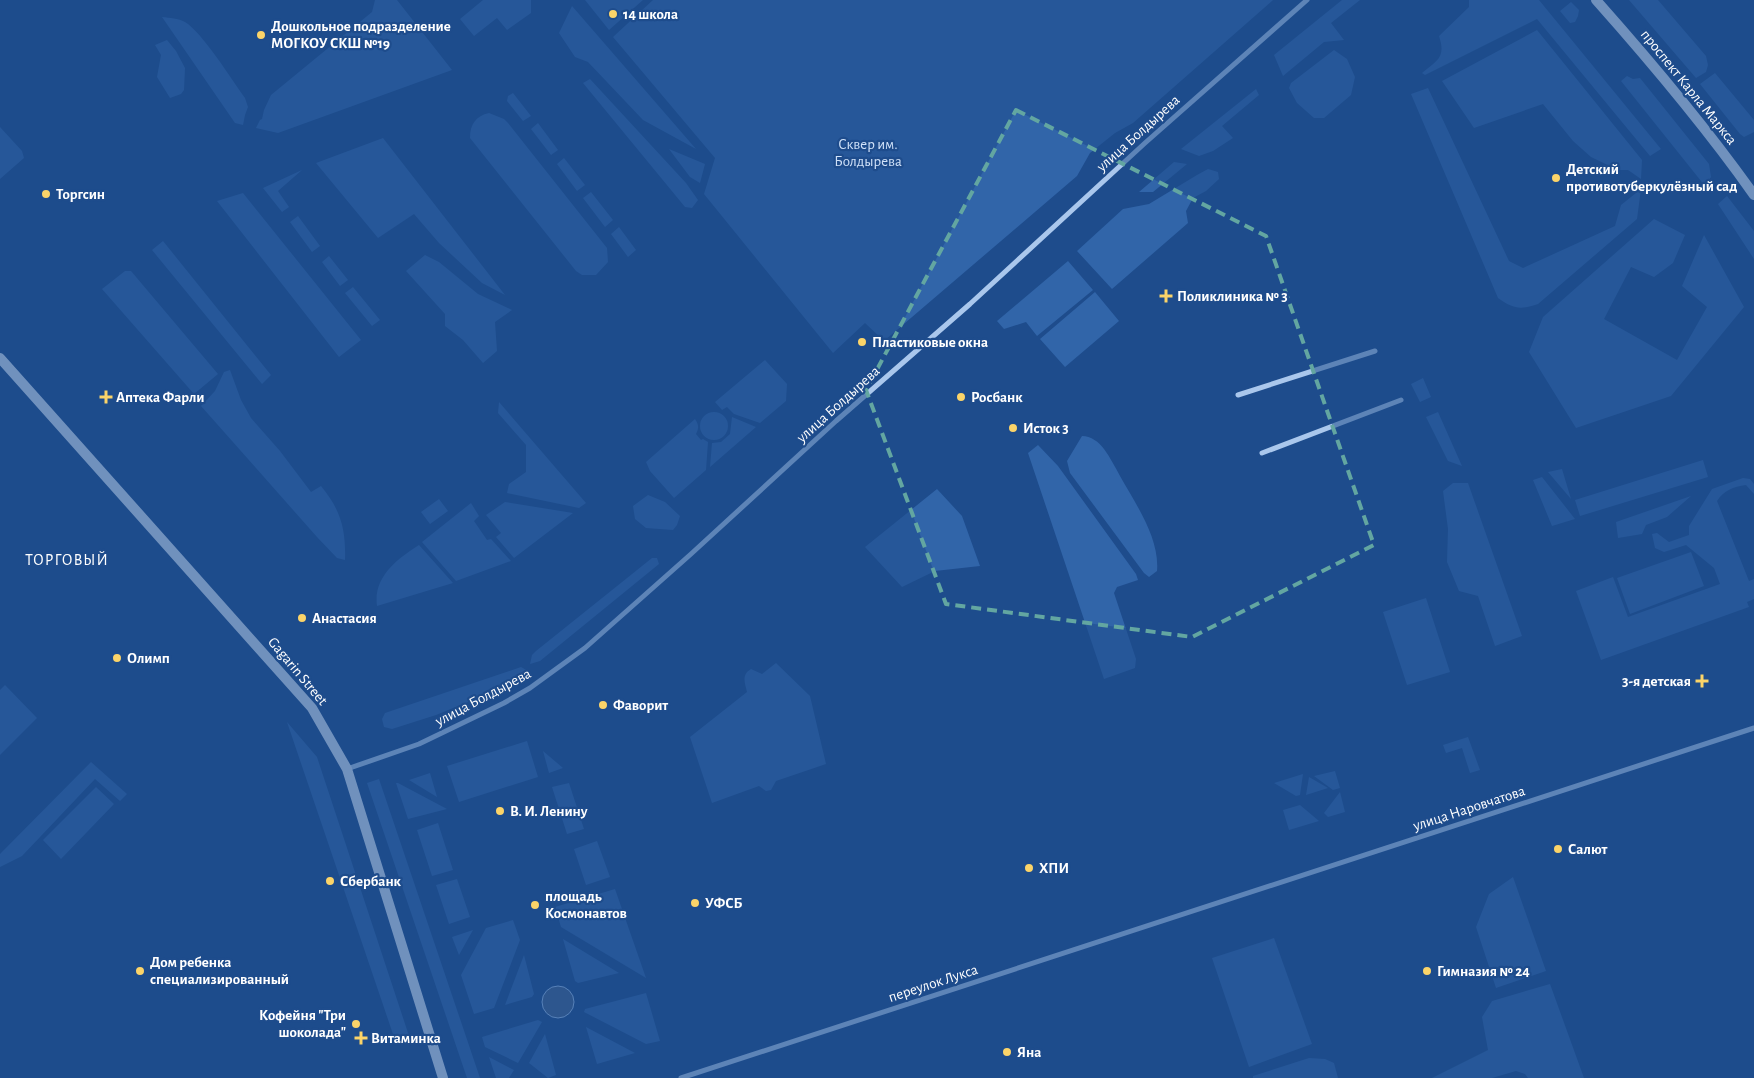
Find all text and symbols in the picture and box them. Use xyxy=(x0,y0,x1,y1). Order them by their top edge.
place label: 14 школа xyxy=(623,7,678,22)
marker: 14 школа xyxy=(607,8,619,20)
place label: Дошкольное подразделение МОГКОУ СКШ №19 xyxy=(271,19,451,51)
street label: проспект Карла Маркса xyxy=(1638,27,1740,148)
marker: Дошкольное подразделение МОГКОУ СКШ №19 xyxy=(255,29,267,41)
street label: улица Болдырева xyxy=(1093,92,1183,175)
park label: Сквер им. Болдырева xyxy=(834,137,902,169)
place label: Детский противотуберкулёзный сад xyxy=(1566,162,1737,194)
marker: Детский противотуберкулёзный сад xyxy=(1550,172,1562,184)
place label: Торгсин xyxy=(56,187,105,202)
marker: Торгсин xyxy=(40,188,52,200)
marker: Поликлиника № 3 xyxy=(1159,289,1173,303)
place label: Поликлиника № 3 xyxy=(1177,289,1288,304)
place label: Пластиковые окна xyxy=(872,335,988,350)
marker: Пластиковые окна xyxy=(856,336,868,348)
street label: улица Болдырева xyxy=(793,363,883,446)
place label: Аптека Фарли xyxy=(116,390,205,405)
place label: Росбанк xyxy=(971,390,1023,405)
marker: Аптека Фарли xyxy=(100,391,112,403)
marker: Росбанк xyxy=(955,391,967,403)
place label: Исток 3 xyxy=(1023,421,1069,436)
marker: Исток 3 xyxy=(1007,422,1019,434)
district label: ТОРГОВЫЙ xyxy=(25,551,109,568)
place label: Анастасия xyxy=(312,611,377,626)
marker: Анастасия xyxy=(296,612,308,624)
street label: Gagarin Street xyxy=(265,634,330,708)
place label: Олимп xyxy=(127,651,170,666)
marker: Олимп xyxy=(111,652,123,664)
street label: улица Болдырева xyxy=(432,666,534,729)
place label: 3-я детская xyxy=(1622,674,1691,689)
marker: 3-я детская xyxy=(1695,674,1709,688)
place label: Фаворит xyxy=(613,698,668,713)
marker: Фаворит xyxy=(597,699,609,711)
street label: улица Наровчатова xyxy=(1410,783,1527,834)
place label: В. И. Ленину xyxy=(510,804,588,819)
marker: В. И. Ленину xyxy=(494,805,506,817)
place label: Салют xyxy=(1568,842,1607,857)
marker: Салют xyxy=(1552,843,1564,855)
place label: ХПИ xyxy=(1039,861,1069,876)
marker: ХПИ xyxy=(1023,862,1035,874)
place label: Сбербанк xyxy=(340,874,402,889)
marker: Сбербанк xyxy=(324,875,336,887)
place label: площадь Космонавтов xyxy=(545,889,627,921)
place label: УФСБ xyxy=(705,896,743,911)
marker: УФСБ xyxy=(689,897,701,909)
marker: площадь Космонавтов xyxy=(529,899,541,911)
place label: Дом ребенка специализированный xyxy=(150,955,289,987)
street label: переулок Лукса xyxy=(887,962,980,1005)
place label: Гимназия № 24 xyxy=(1437,964,1530,979)
marker: Дом ребенка специализированный xyxy=(134,965,146,977)
marker: Гимназия № 24 xyxy=(1421,965,1433,977)
place label: Кофейня "Три шоколада" xyxy=(259,1008,346,1040)
marker: Кофейня "Три шоколада" xyxy=(350,1018,362,1030)
place label: Витаминка xyxy=(371,1031,441,1046)
marker: Витаминка xyxy=(355,1032,367,1044)
place label: Яна xyxy=(1017,1045,1041,1060)
marker: Яна xyxy=(1001,1046,1013,1058)

